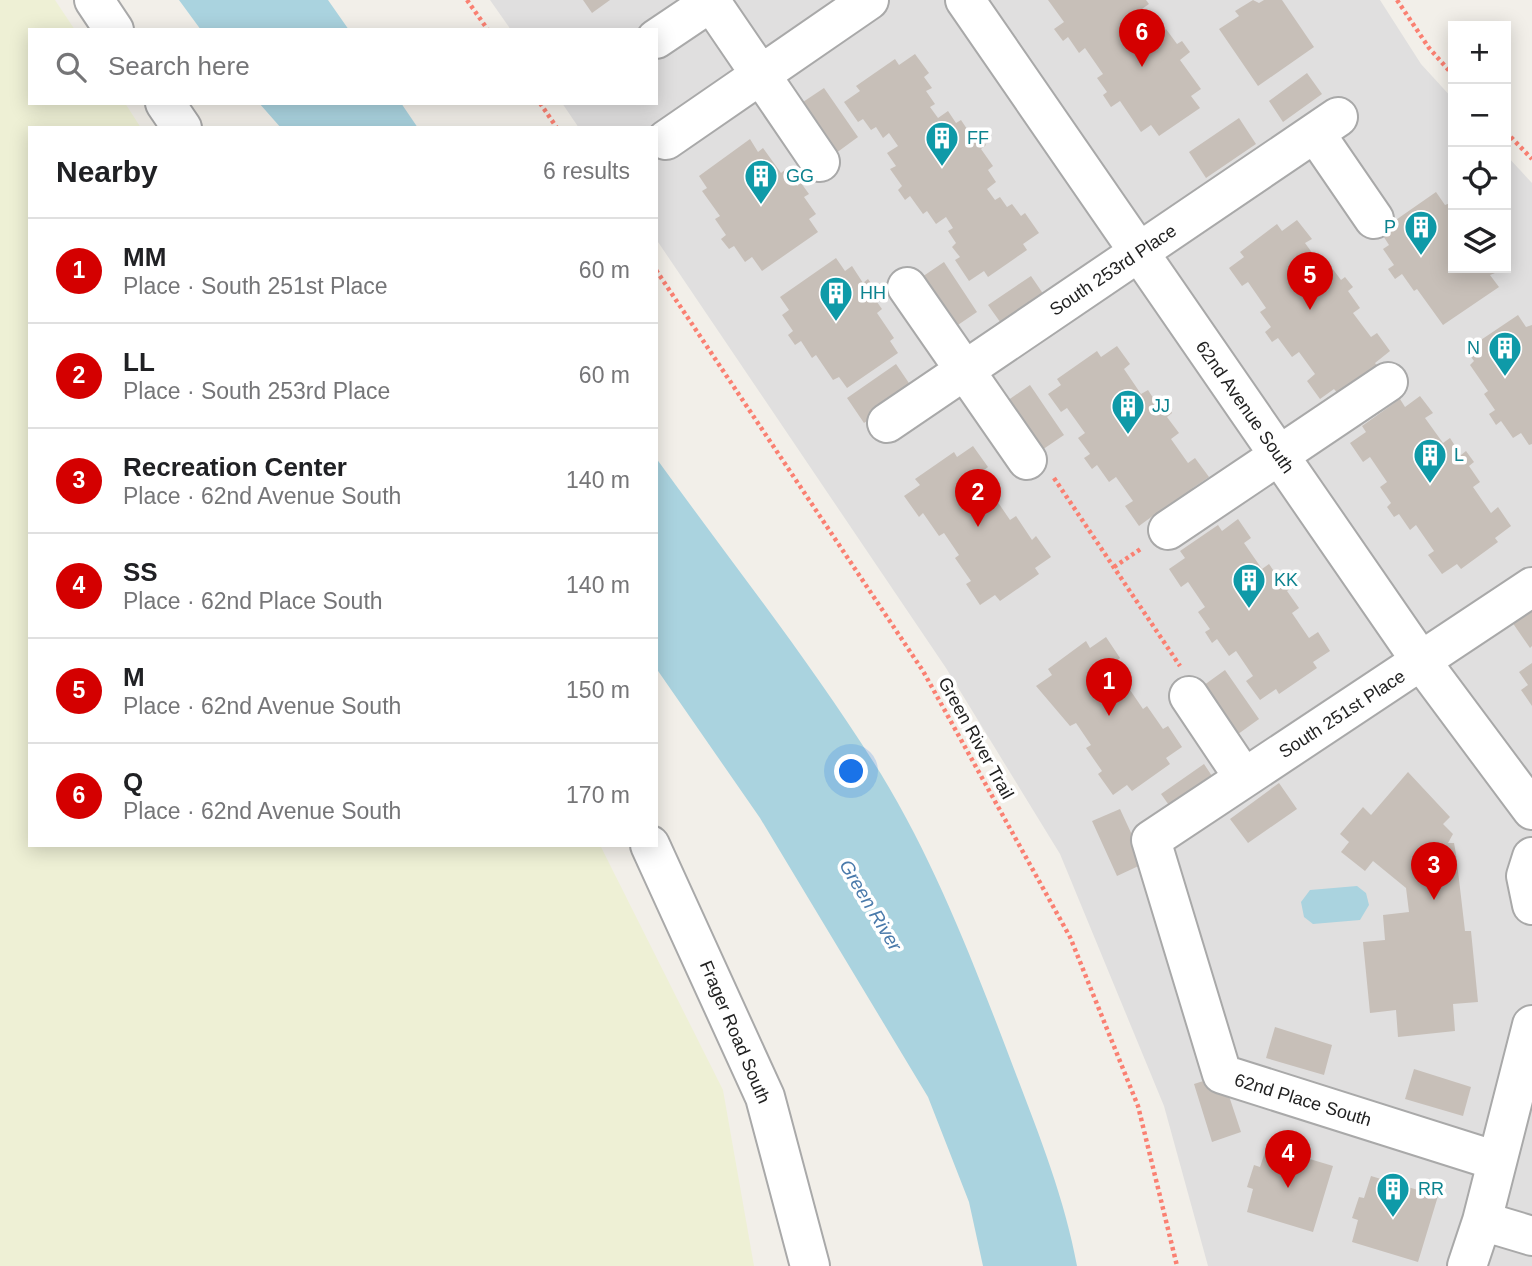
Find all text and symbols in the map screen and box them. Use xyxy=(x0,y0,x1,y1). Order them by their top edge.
pin: 6 xyxy=(1119,9,1165,67)
map controls xyxy=(1448,21,1511,273)
button: + xyxy=(1448,21,1511,84)
search box xyxy=(28,28,658,105)
icon: search xyxy=(52,48,90,86)
text: Search here xyxy=(108,51,250,81)
button: − xyxy=(1448,84,1511,147)
building icon: FF xyxy=(923,119,961,168)
place label: FF xyxy=(967,128,989,148)
button: locate xyxy=(1448,147,1511,210)
text: Nearby xyxy=(56,155,158,188)
building icon: GG xyxy=(742,157,780,206)
text: 6 results xyxy=(543,158,630,184)
place label: GG xyxy=(786,166,814,186)
building icon: P xyxy=(1402,208,1440,257)
button: layers xyxy=(1448,210,1511,273)
place label: P xyxy=(1384,217,1396,237)
street label: South 253rd Place xyxy=(1046,220,1180,320)
text: MM xyxy=(123,242,166,272)
pin: 5 xyxy=(1287,252,1333,310)
text: 1 xyxy=(73,257,85,283)
text: 60 m xyxy=(579,257,630,283)
text: Place · South 251st Place xyxy=(123,273,388,299)
building icon: HH xyxy=(817,274,855,323)
place label: HH xyxy=(860,283,886,303)
building icon: N xyxy=(1486,329,1524,378)
street label: 62nd Avenue South xyxy=(1192,337,1298,477)
place label: N xyxy=(1467,338,1480,358)
text: LL xyxy=(123,347,155,377)
text: 2 xyxy=(73,362,85,388)
text: 60 m xyxy=(579,362,630,388)
text: Place · South 253rd Place xyxy=(123,378,390,404)
building icon: JJ xyxy=(1109,387,1147,436)
place label: JJ xyxy=(1152,396,1170,416)
building icon: L xyxy=(1411,436,1449,485)
place label: L xyxy=(1454,445,1464,465)
text: Recreation Center xyxy=(123,452,347,482)
text: 3 xyxy=(73,467,85,493)
text: 140 m xyxy=(566,467,630,493)
pin: 2 xyxy=(955,469,1001,527)
text: Place · 62nd Avenue South xyxy=(123,483,401,509)
text: SS xyxy=(123,557,158,587)
building icon: KK xyxy=(1230,561,1268,610)
place label: KK xyxy=(1274,570,1298,590)
text: 4 xyxy=(73,572,85,598)
text: 140 m xyxy=(566,572,630,598)
text: Place · 62nd Place South xyxy=(123,588,383,614)
pin: 1 xyxy=(1086,658,1132,716)
text: M xyxy=(123,662,145,692)
street label: South 251st Place xyxy=(1275,666,1409,762)
street label: Green River Trail xyxy=(934,674,1018,802)
text: 5 xyxy=(73,677,85,703)
text: 150 m xyxy=(566,677,630,703)
text: Place · 62nd Avenue South xyxy=(123,693,401,719)
your location xyxy=(834,754,868,788)
text: Q xyxy=(123,767,143,797)
text: 6 xyxy=(73,782,85,808)
text: 170 m xyxy=(566,782,630,808)
text: Place · 62nd Avenue South xyxy=(123,798,401,824)
pin: 3 xyxy=(1411,842,1457,900)
water label: Green River xyxy=(835,856,906,955)
street label: Frager Road South xyxy=(696,958,774,1106)
street label: 62nd Place South xyxy=(1232,1070,1374,1130)
pin: 4 xyxy=(1265,1130,1311,1188)
building icon: RR xyxy=(1374,1170,1412,1219)
place label: RR xyxy=(1418,1179,1444,1199)

